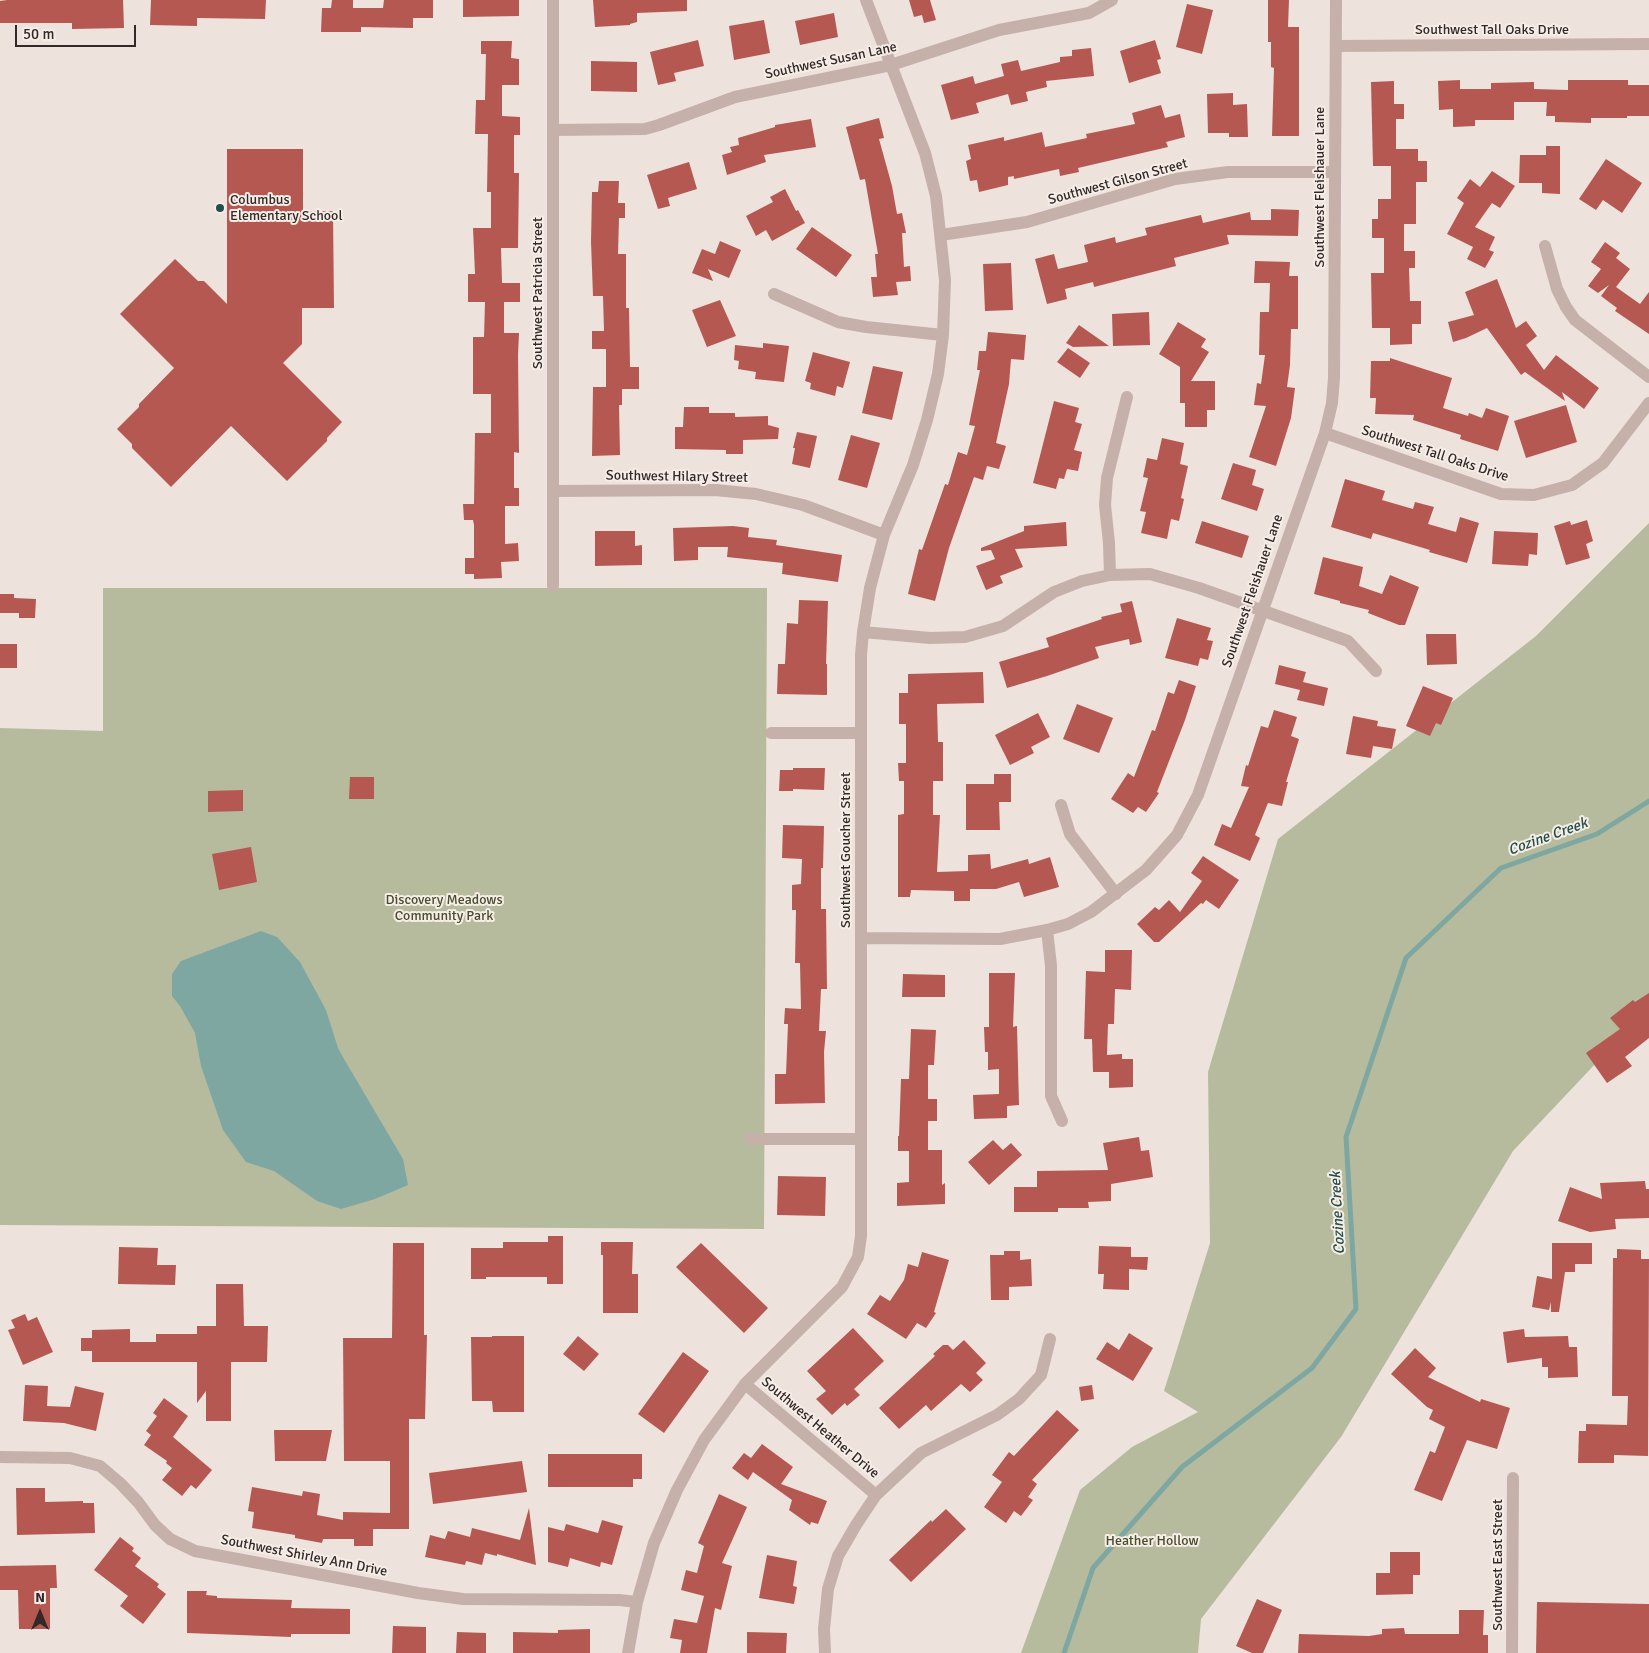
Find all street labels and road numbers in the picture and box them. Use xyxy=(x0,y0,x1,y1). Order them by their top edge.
street label: Southwest Tall Oaks Drive xyxy=(1415,22,1569,38)
street label: Southwest Susan Lane xyxy=(764,39,898,83)
street label: Southwest Fleishauer Lane xyxy=(1312,107,1328,267)
street label: Southwest Gilson Street xyxy=(1046,155,1190,209)
street label: Southwest Patricia Street xyxy=(530,217,546,369)
street label: Southwest Tall Oaks Drive xyxy=(1359,422,1511,486)
street label: Southwest Hilary Street xyxy=(606,467,748,487)
street label: Southwest Fleishauer Lane xyxy=(1219,512,1287,670)
street label: Southwest Goucher Street xyxy=(838,772,854,928)
street label: Southwest Heather Drive xyxy=(758,1374,882,1482)
street label: Southwest East Street xyxy=(1490,1499,1506,1631)
street label: Southwest Shirley Ann Drive xyxy=(219,1532,389,1580)

